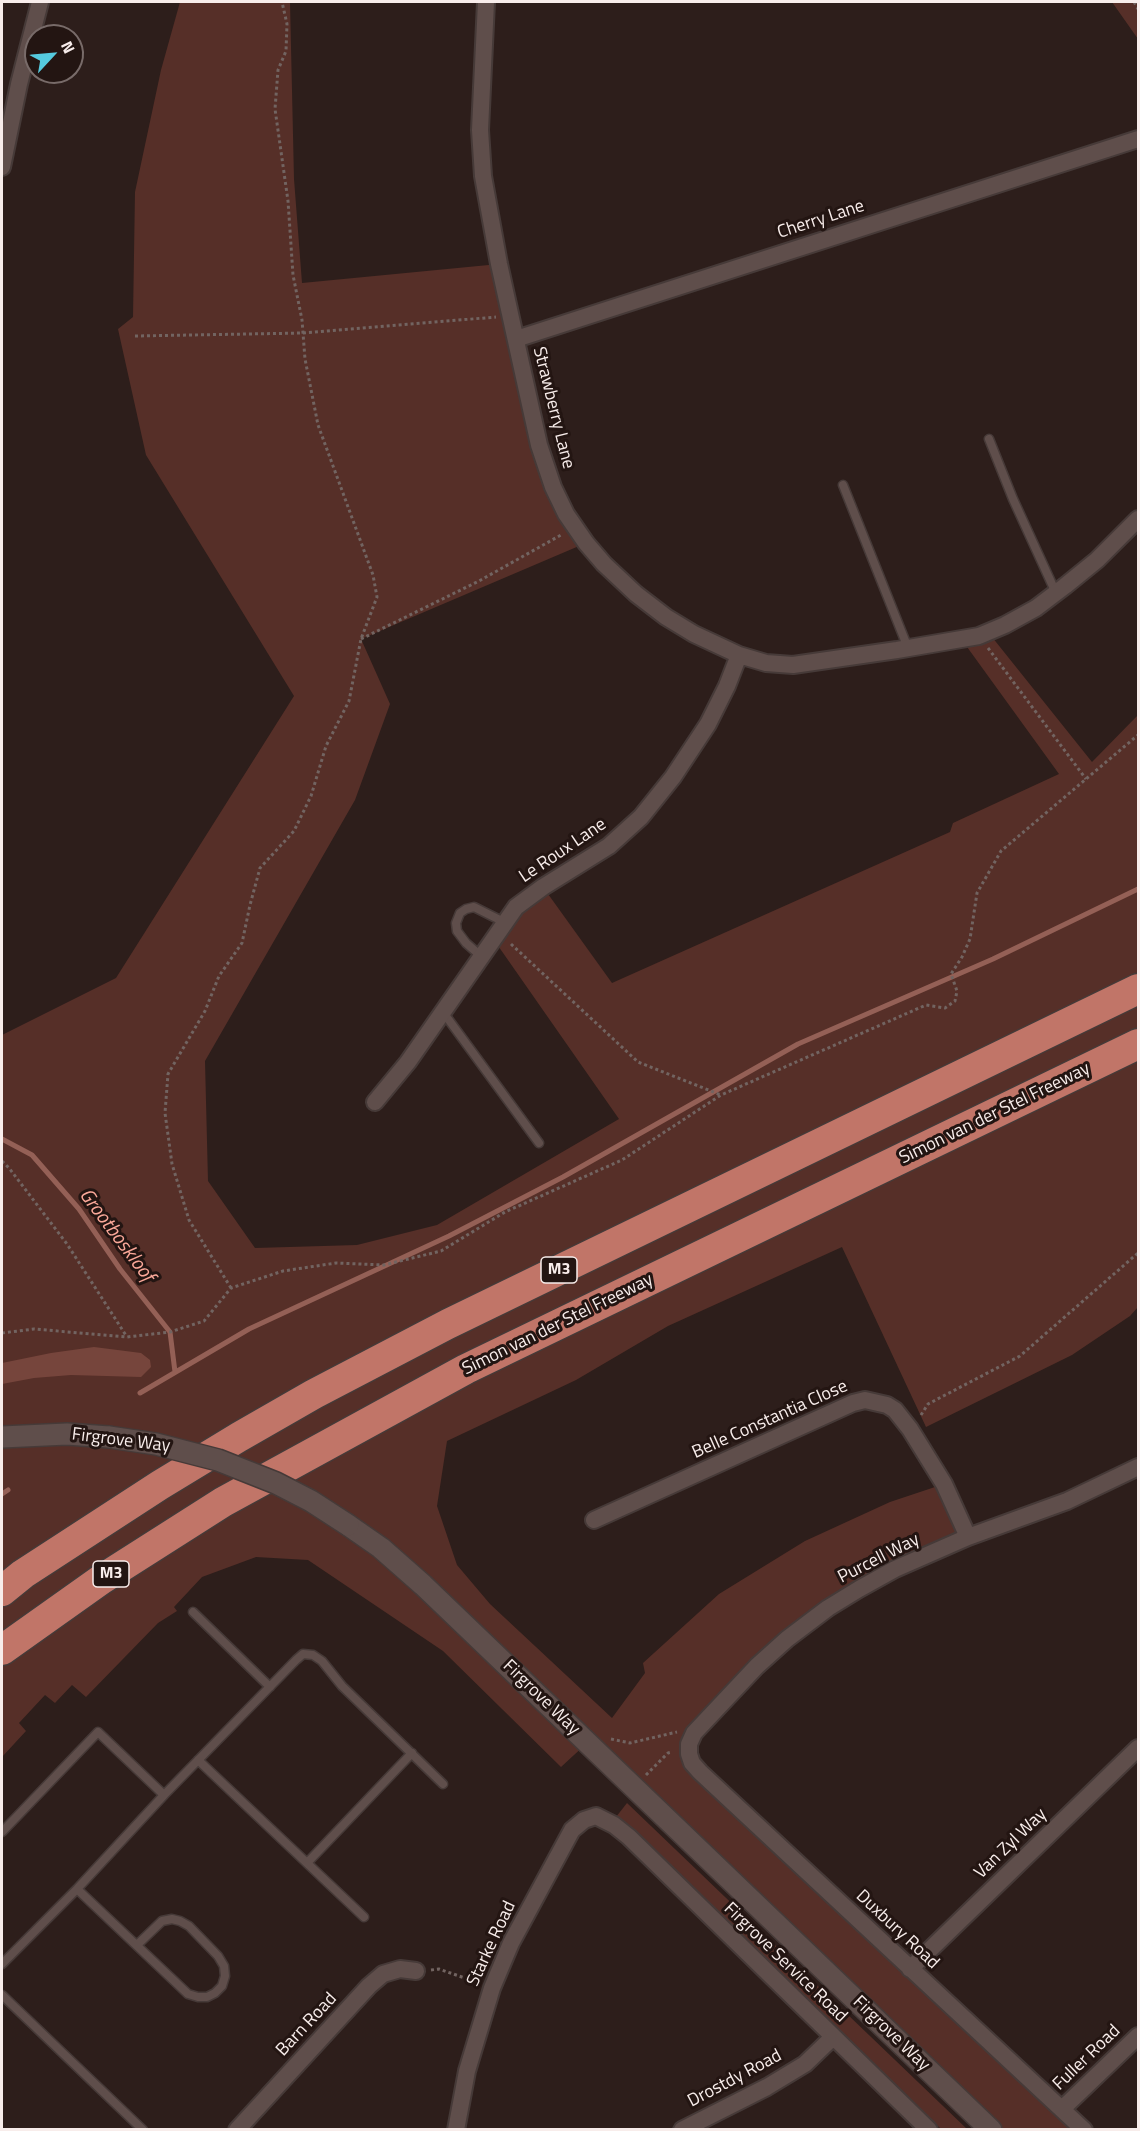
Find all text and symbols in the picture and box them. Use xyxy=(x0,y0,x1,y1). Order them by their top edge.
north arrow xyxy=(24,24,84,84)
text: N xyxy=(55,37,82,57)
street label: Cherry Lane xyxy=(775,196,867,244)
street label: Strawberry Lane xyxy=(527,345,579,471)
street label: Le Roux Lane xyxy=(515,814,611,888)
street label: Simon van der Stel Freeway xyxy=(896,1058,1094,1170)
water label: Grootboskloof xyxy=(73,1184,159,1288)
road number: M3 xyxy=(541,1257,577,1283)
street label: Simon van der Stel Freeway xyxy=(459,1269,657,1381)
street label: Belle Constantia Close xyxy=(689,1376,851,1464)
street label: Firgrove Way xyxy=(71,1424,171,1458)
street label: Purcell Way xyxy=(835,1529,923,1589)
road number: M3 xyxy=(93,1561,129,1587)
street label: Firgrove Way xyxy=(498,1656,584,1740)
street label: Van Zyl Way xyxy=(970,1804,1052,1884)
street label: Duxbury Road xyxy=(851,1886,943,1974)
street label: Starke Road xyxy=(463,1898,521,1990)
street label: Firgrove Service Road xyxy=(719,1899,851,2027)
street label: Barn Road xyxy=(272,1989,342,2061)
street label: Firgrove Way xyxy=(848,1992,934,2076)
street label: Fuller Road xyxy=(1049,2021,1125,2095)
street label: Drostdy Road xyxy=(684,2045,786,2113)

